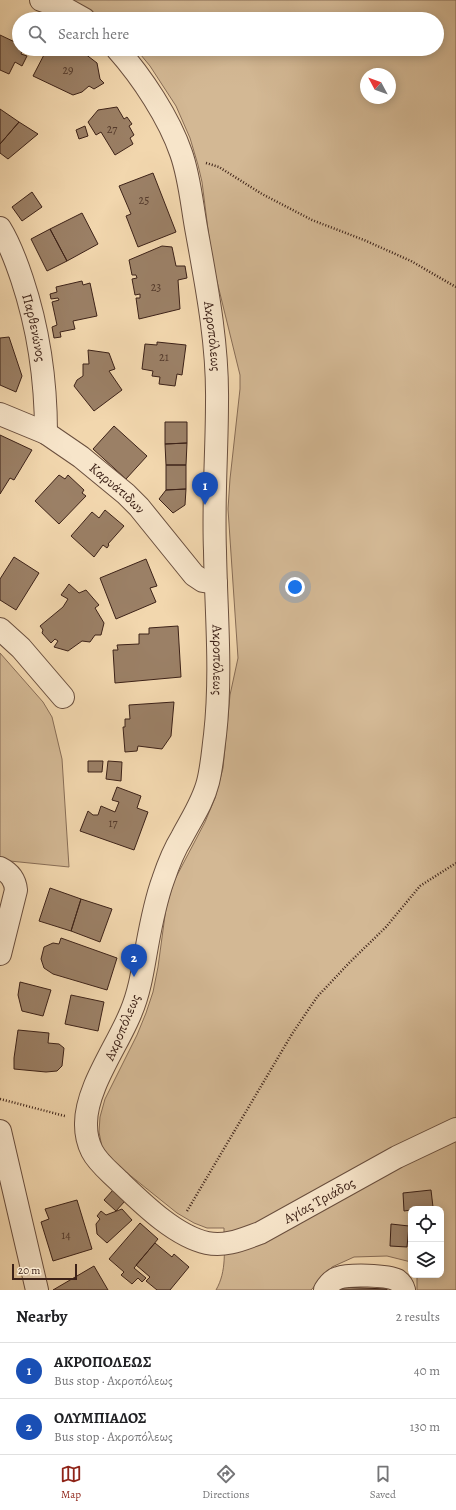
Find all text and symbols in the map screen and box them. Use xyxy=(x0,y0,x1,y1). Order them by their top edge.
search box xyxy=(12,12,444,56)
icon: search xyxy=(26,23,48,45)
text: Search here xyxy=(58,24,129,44)
house number: 29 xyxy=(62,62,74,78)
north arrow xyxy=(360,68,396,104)
house number: 27 xyxy=(107,121,118,137)
house number: 25 xyxy=(139,192,149,208)
house number: 23 xyxy=(151,279,161,295)
street label: Παρθενώνος xyxy=(17,291,50,363)
street label: Ακροπόλεως xyxy=(199,299,225,372)
house number: 21 xyxy=(159,349,169,365)
street label: Καρυάτιδων xyxy=(85,459,150,518)
pin: 1 xyxy=(192,472,218,505)
your location xyxy=(285,577,305,597)
street label: Ακροπόλεως xyxy=(207,623,227,696)
house number: 17 xyxy=(108,815,119,831)
pin: 2 xyxy=(121,944,147,977)
street label: Ακροπόλεως xyxy=(100,991,145,1064)
street label: Αγίας Τριάδος xyxy=(279,1173,358,1229)
map controls xyxy=(408,1206,444,1278)
button: locate xyxy=(408,1206,444,1242)
house number: 14 xyxy=(61,1227,71,1243)
button: layers xyxy=(408,1242,444,1278)
scale bar xyxy=(12,1262,77,1281)
text: 20 m xyxy=(18,1263,40,1278)
text: Nearby xyxy=(16,1305,67,1328)
text: 2 results xyxy=(396,1308,440,1325)
text: ΑΚΡΟΠΟΛΕΩΣ xyxy=(54,1352,152,1372)
text: 1 xyxy=(27,1362,31,1379)
text: 40 m xyxy=(414,1362,440,1379)
text: Bus stop · Ακροπόλεως xyxy=(54,1372,173,1389)
text: ΟΛΥΜΠΙΑΔΟΣ xyxy=(54,1408,147,1428)
text: 2 xyxy=(26,1418,32,1435)
text: 130 m xyxy=(410,1418,440,1435)
text: Bus stop · Ακροπόλεως xyxy=(54,1428,173,1445)
tab: Map xyxy=(60,1463,82,1502)
tab: Directions xyxy=(202,1463,250,1502)
tab: Saved xyxy=(370,1463,396,1502)

